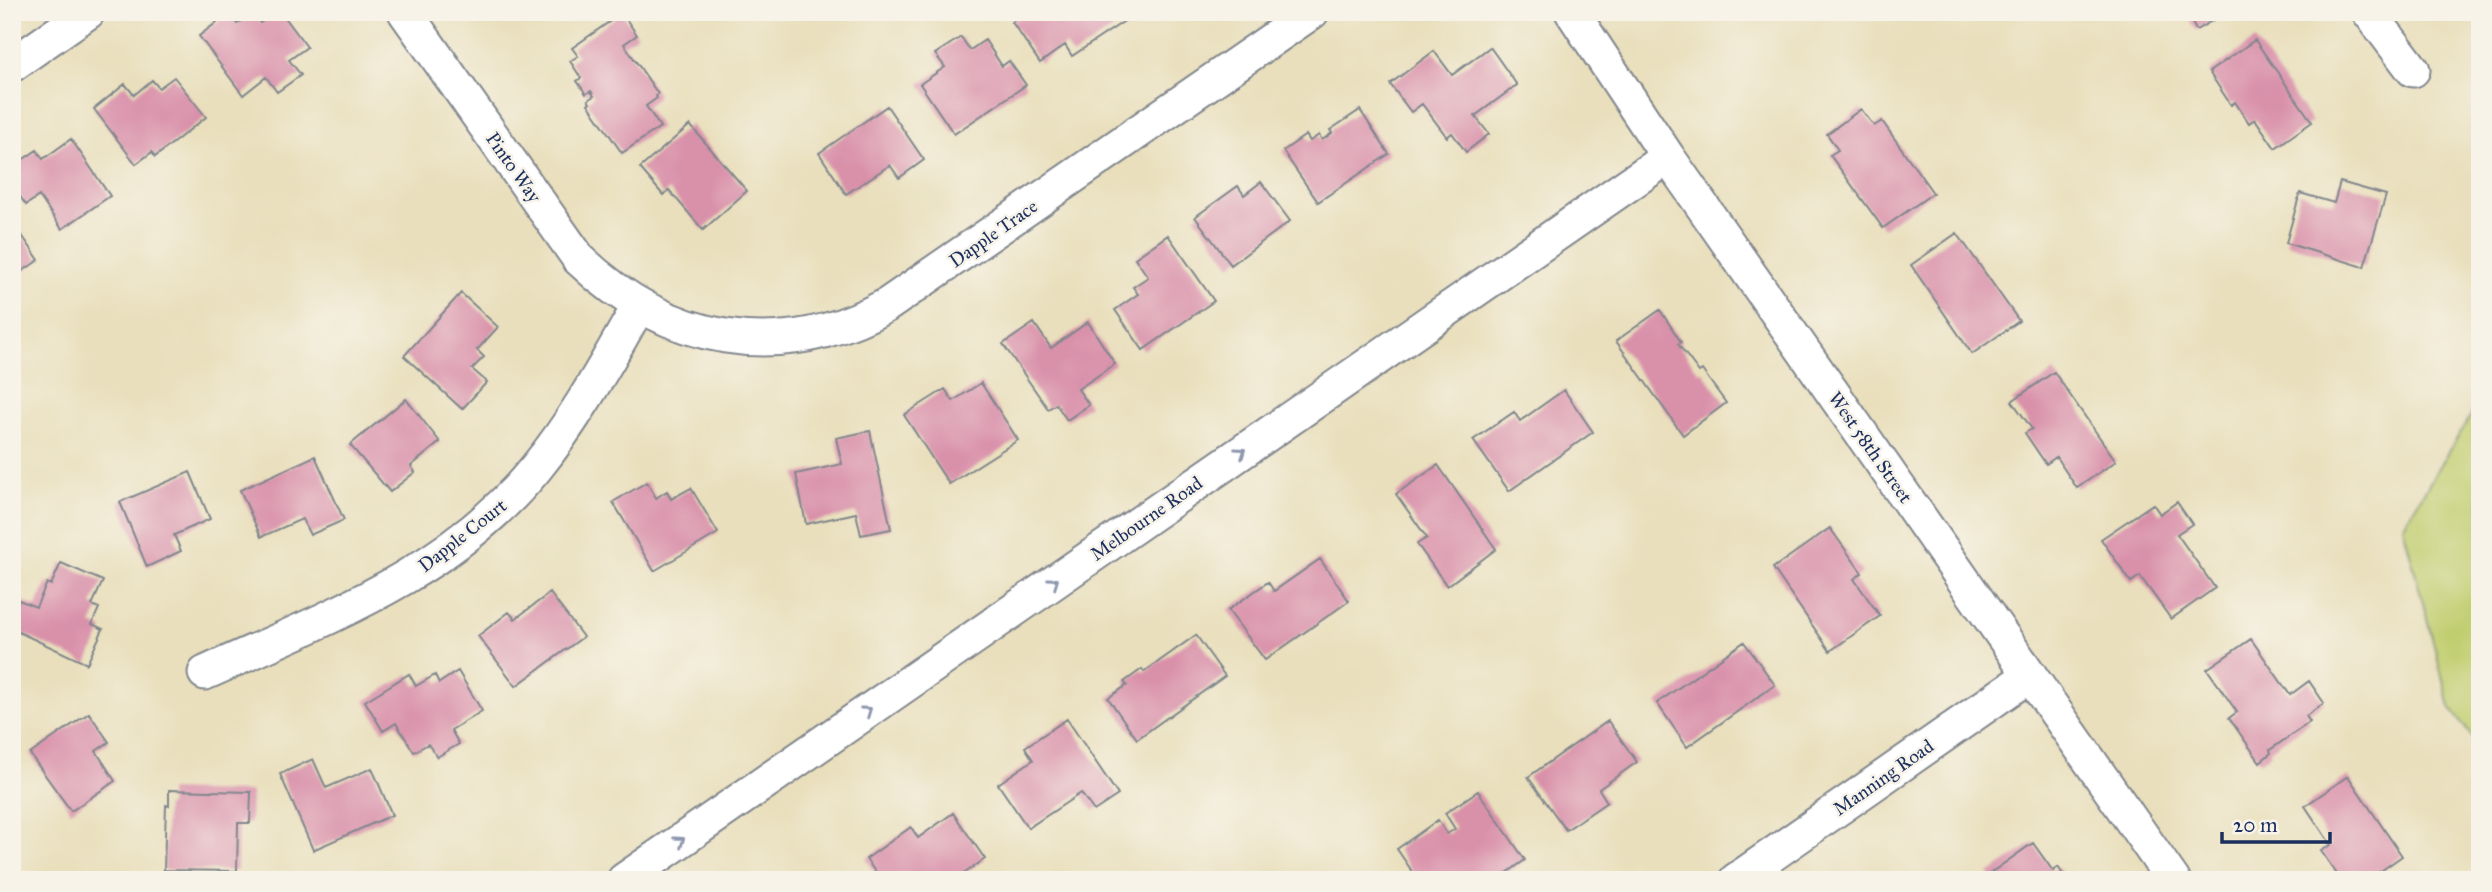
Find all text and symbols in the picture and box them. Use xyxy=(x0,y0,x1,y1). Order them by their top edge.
street label: Pinto Way xyxy=(481,128,547,208)
street label: Dapple Trace xyxy=(945,195,1042,272)
street label: West 58th Street xyxy=(1824,387,1918,508)
one-way arrow xyxy=(1233,448,1246,461)
street label: Melbourne Road xyxy=(1086,471,1207,566)
street label: Dapple Court xyxy=(414,494,511,577)
one-way arrow xyxy=(1046,578,1059,590)
one-way arrow xyxy=(859,707,872,719)
street label: Manning Road xyxy=(1829,734,1939,821)
scale bar xyxy=(2222,801,2331,845)
text: 20 m xyxy=(2233,812,2278,838)
one-way arrow xyxy=(672,837,685,849)

